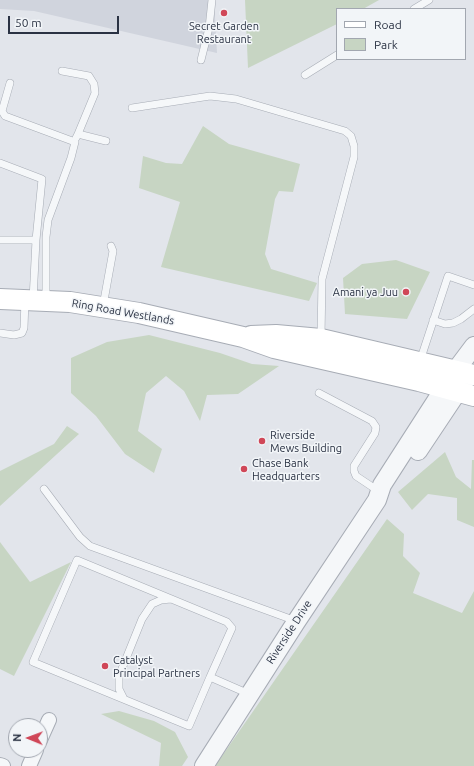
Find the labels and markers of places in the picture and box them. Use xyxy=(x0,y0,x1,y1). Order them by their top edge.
marker: Secret Garden Restaurant xyxy=(219,8,229,18)
place label: Secret Garden Restaurant xyxy=(189,19,259,45)
place label: Amani ya Juu xyxy=(333,285,398,299)
marker: Amani ya Juu xyxy=(401,287,411,297)
place label: Riverside Mews Building xyxy=(270,428,342,454)
marker: Riverside Mews Building xyxy=(257,436,267,446)
place label: Chase Bank Headquarters xyxy=(252,456,320,482)
marker: Chase Bank Headquarters xyxy=(239,464,249,474)
place label: Catalyst Principal Partners xyxy=(113,653,200,679)
marker: Catalyst Principal Partners xyxy=(100,661,110,671)

